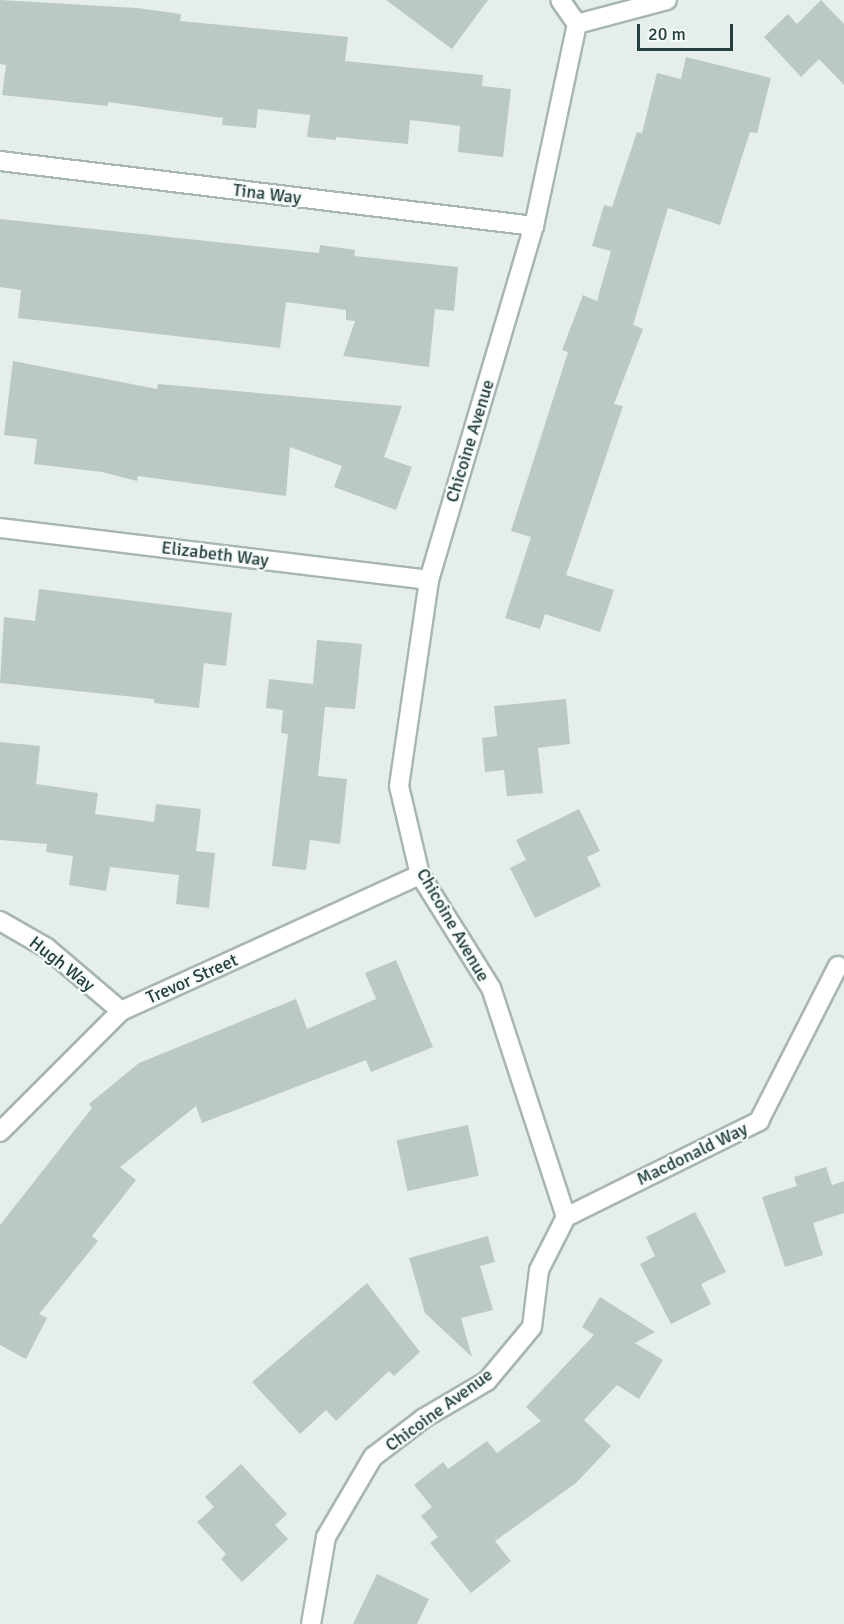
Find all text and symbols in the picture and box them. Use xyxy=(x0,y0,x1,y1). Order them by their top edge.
scale bar xyxy=(640,12,736,50)
text: 20 m xyxy=(648,23,686,45)
street label: Tina Way xyxy=(232,179,302,209)
street label: Chicoine Avenue xyxy=(441,377,499,505)
street label: Elizabeth Way xyxy=(160,537,270,571)
street label: Chicoine Avenue xyxy=(412,864,494,986)
street label: Hugh Way xyxy=(25,932,99,996)
street label: Trevor Street xyxy=(143,949,241,1009)
street label: Macdonald Way xyxy=(633,1118,751,1190)
street label: Chicoine Avenue xyxy=(381,1364,497,1456)

